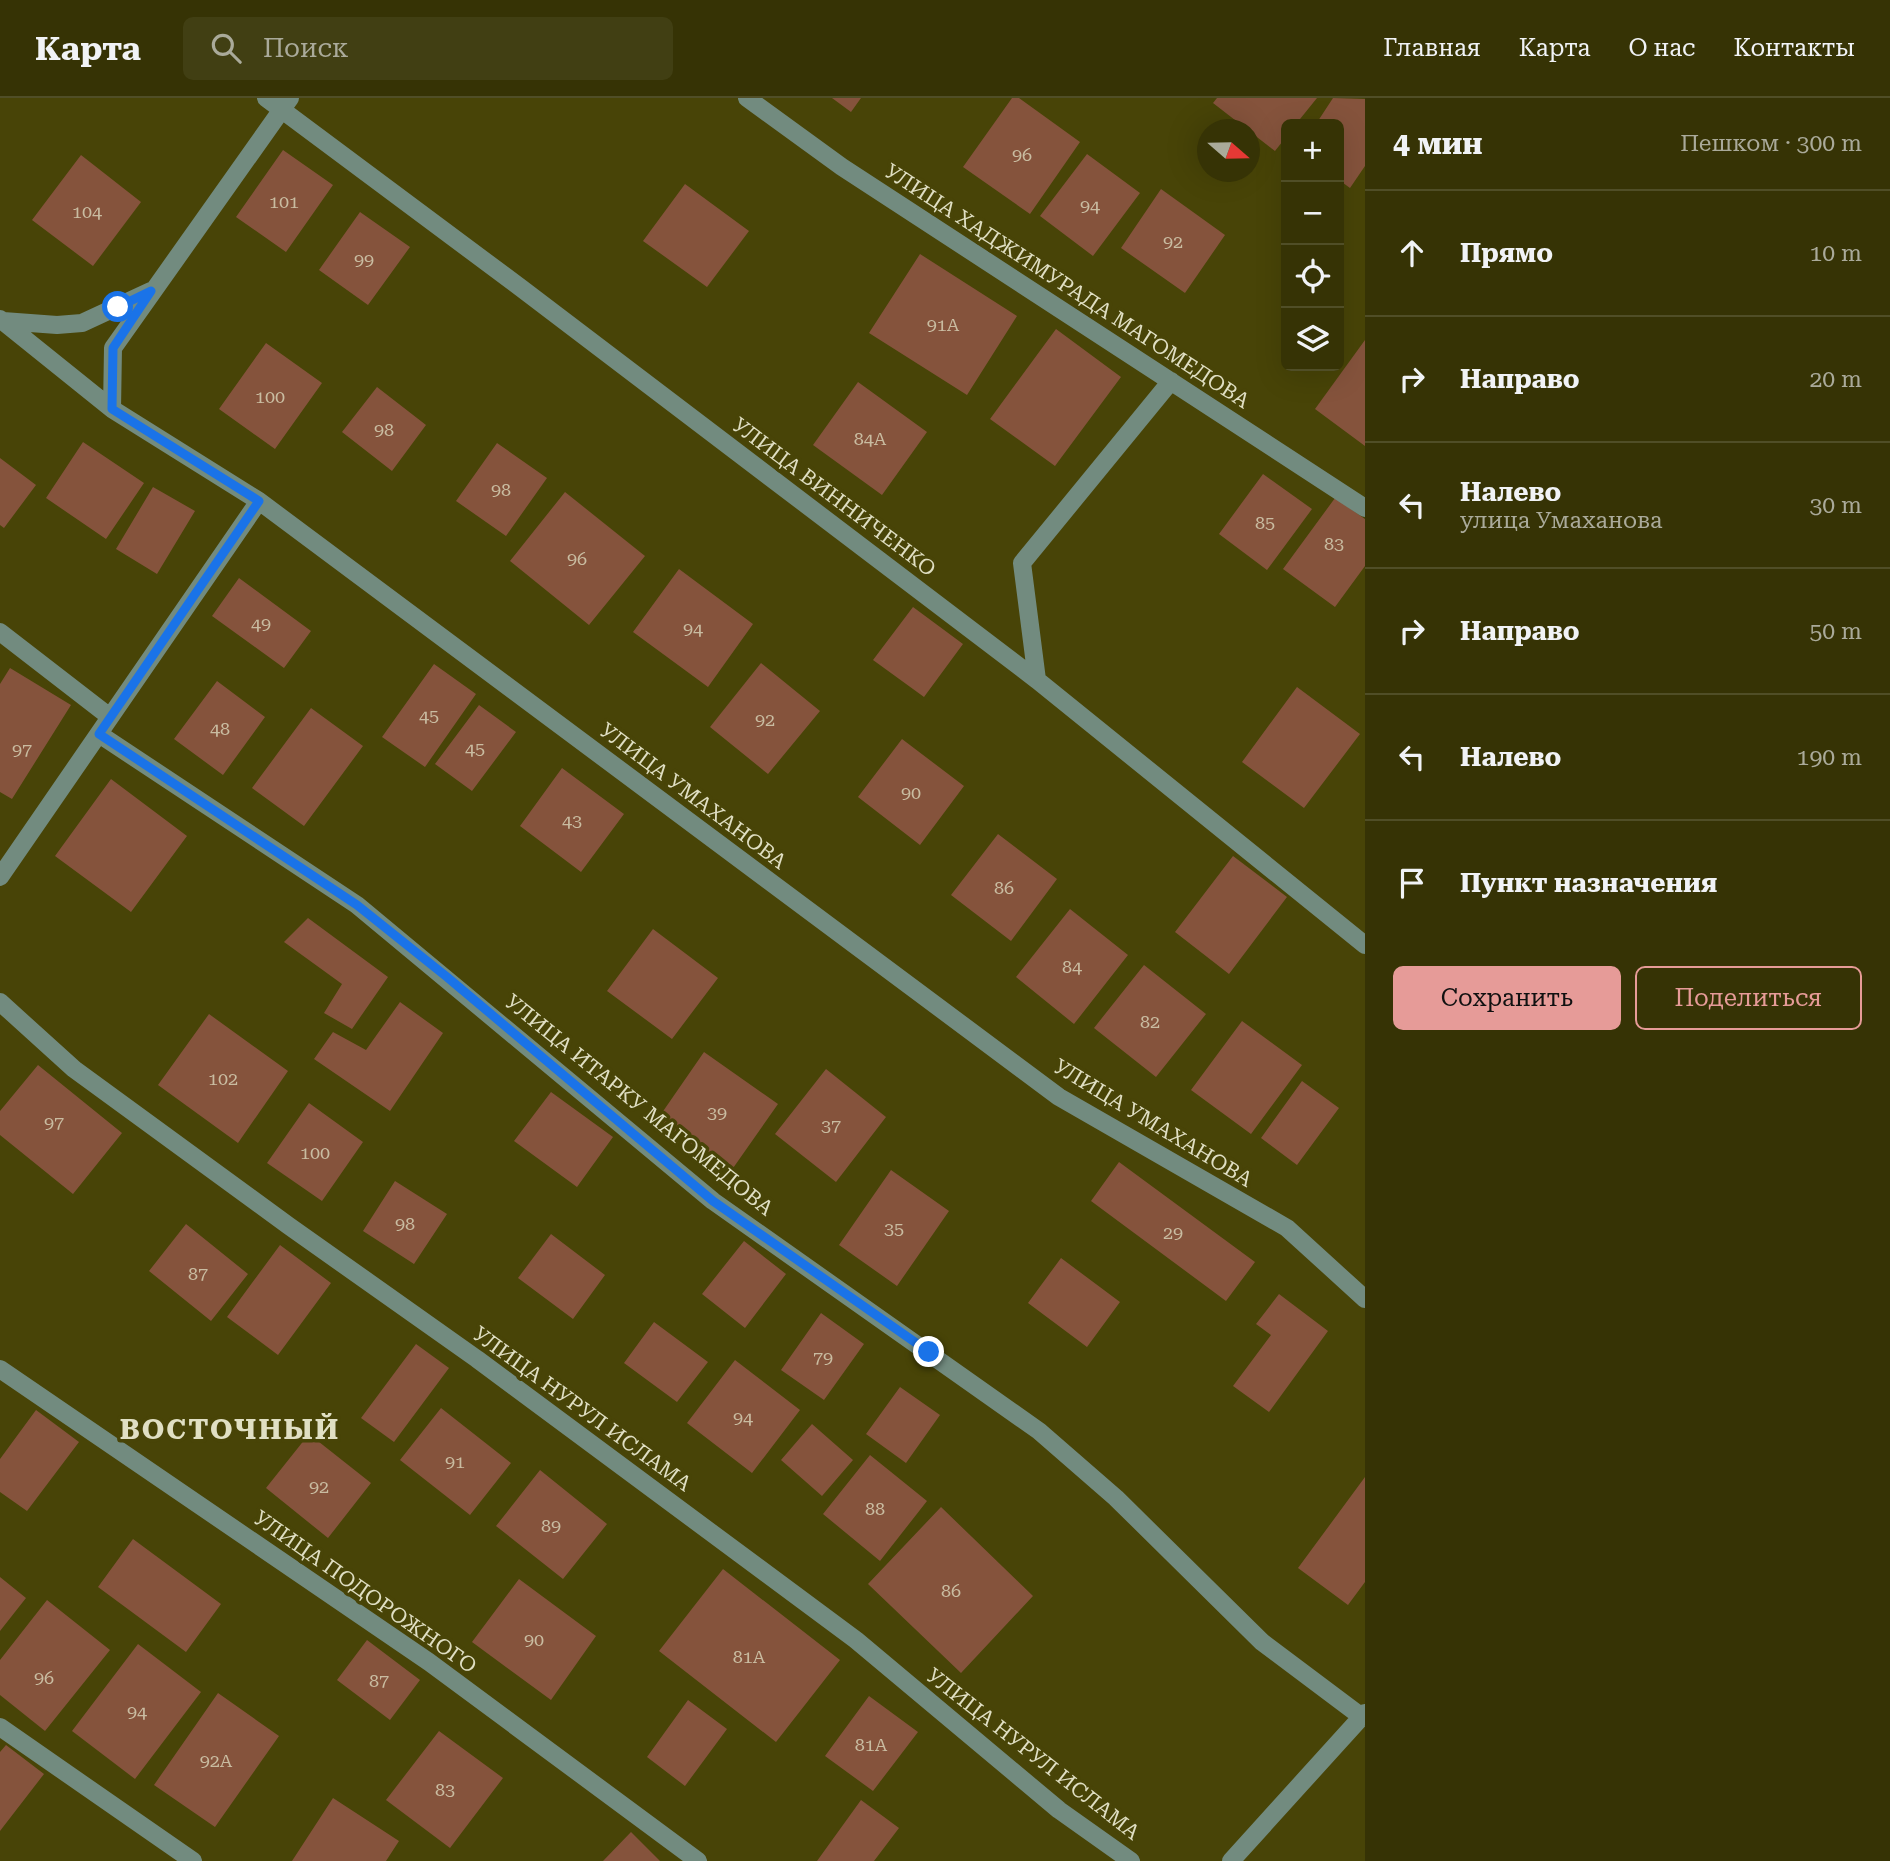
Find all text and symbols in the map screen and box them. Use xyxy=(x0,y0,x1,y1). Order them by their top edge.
search box xyxy=(183,17,673,80)
text: Карта xyxy=(35,29,141,68)
icon: search xyxy=(207,29,245,67)
text: Поиск xyxy=(263,33,349,63)
text: Главная xyxy=(1383,34,1481,62)
text: Карта xyxy=(1519,34,1590,62)
text: О нас xyxy=(1628,34,1695,62)
text: Контакты xyxy=(1733,34,1855,62)
north arrow xyxy=(1197,119,1260,182)
map controls xyxy=(1281,119,1344,371)
button: + xyxy=(1281,119,1344,182)
text: 4 мин xyxy=(1393,126,1483,161)
text: Пешком · 300 m xyxy=(1680,130,1862,157)
house number: 96 xyxy=(1012,144,1032,165)
street label: УЛИЦА ХАДЖИМУРАДА МАГОМЕДОВА xyxy=(880,159,1254,413)
button: − xyxy=(1281,182,1344,245)
house number: 101 xyxy=(269,191,299,212)
house number: 94 xyxy=(1080,195,1100,216)
house number: 104 xyxy=(72,201,102,222)
house number: 92 xyxy=(1163,231,1183,252)
icon: ahead xyxy=(1393,234,1431,272)
text: Прямо xyxy=(1460,238,1553,268)
text: 10 m xyxy=(1809,240,1862,267)
button: locate xyxy=(1281,245,1344,308)
house number: 99 xyxy=(354,249,374,270)
route start xyxy=(102,291,133,322)
button: layers xyxy=(1281,308,1344,371)
house number: 91А xyxy=(927,314,960,335)
icon: right xyxy=(1393,360,1431,398)
text: Направо xyxy=(1460,364,1580,394)
text: 20 m xyxy=(1809,366,1862,393)
house number: 100 xyxy=(255,386,285,407)
street label: УЛИЦА ВИННИЧЕНКО xyxy=(728,413,940,581)
house number: 98 xyxy=(374,419,394,440)
house number: 84А xyxy=(854,428,887,449)
text: Налево xyxy=(1460,477,1561,507)
house number: 98 xyxy=(491,479,511,500)
icon: left xyxy=(1393,486,1431,524)
text: 30 m xyxy=(1809,492,1862,519)
text: улица Умаханова xyxy=(1460,507,1662,534)
house number: 85 xyxy=(1255,512,1275,533)
house number: 83 xyxy=(1324,533,1344,554)
house number: 96 xyxy=(567,548,587,569)
icon: right xyxy=(1393,612,1431,650)
house number: 49 xyxy=(251,613,271,634)
text: Направо xyxy=(1460,616,1580,646)
house number: 94 xyxy=(683,618,703,639)
text: 50 m xyxy=(1809,618,1862,645)
house number: 45 xyxy=(419,705,439,726)
house number: 92 xyxy=(755,709,775,730)
house number: 48 xyxy=(210,718,230,739)
street label: УЛИЦА УМАХАНОВА xyxy=(595,718,791,874)
house number: 45 xyxy=(465,738,485,759)
icon: left xyxy=(1393,738,1431,776)
house number: 97 xyxy=(12,739,32,760)
text: Налево xyxy=(1460,742,1561,772)
text: 190 m xyxy=(1797,744,1862,771)
house number: 90 xyxy=(901,782,921,803)
house number: 43 xyxy=(562,810,582,831)
icon: arrive xyxy=(1393,864,1431,902)
text: Пункт назначения xyxy=(1460,868,1717,898)
house number: 86 xyxy=(994,877,1014,898)
house number: 84 xyxy=(1062,956,1082,977)
button: Сохранить xyxy=(1393,966,1621,1030)
button: Поделиться xyxy=(1635,966,1862,1030)
street label: УЛИЦА ИТАРКУ МАГОМЕДОВА xyxy=(500,989,778,1221)
house number: 82 xyxy=(1140,1011,1160,1032)
street label: УЛИЦА УМАХАНОВА xyxy=(1049,1054,1257,1192)
house number: 102 xyxy=(208,1068,238,1089)
house number: 39 xyxy=(707,1102,727,1123)
house number: 97 xyxy=(44,1112,64,1133)
house number: 37 xyxy=(821,1115,841,1136)
house number: 100 xyxy=(300,1142,330,1163)
house number: 98 xyxy=(395,1213,415,1234)
house number: 35 xyxy=(884,1218,904,1239)
house number: 29 xyxy=(1163,1222,1183,1243)
house number: 87 xyxy=(188,1263,208,1284)
street label: УЛИЦА НУРУЛ ИСЛАМА xyxy=(468,1322,696,1496)
route end xyxy=(913,1336,944,1367)
house number: 79 xyxy=(813,1347,833,1368)
house number: 94 xyxy=(733,1407,753,1428)
district label: ВОСТОЧНЫЙ xyxy=(120,1413,340,1446)
house number: 91 xyxy=(445,1451,465,1472)
house number: 92 xyxy=(309,1476,329,1497)
house number: 88 xyxy=(865,1498,885,1519)
street label: УЛИЦА ПОДОРОЖНОГО xyxy=(249,1506,481,1678)
house number: 89 xyxy=(541,1515,561,1536)
house number: 86 xyxy=(941,1580,961,1601)
house number: 90 xyxy=(524,1629,544,1650)
house number: 81А xyxy=(733,1646,766,1667)
street label: УЛИЦА НУРУЛ ИСЛАМА xyxy=(922,1663,1145,1845)
house number: 96 xyxy=(34,1667,54,1688)
house number: 87 xyxy=(369,1670,389,1691)
house number: 94 xyxy=(127,1701,147,1722)
house number: 81А xyxy=(855,1734,888,1755)
house number: 92А xyxy=(200,1750,233,1771)
house number: 83 xyxy=(435,1779,455,1800)

